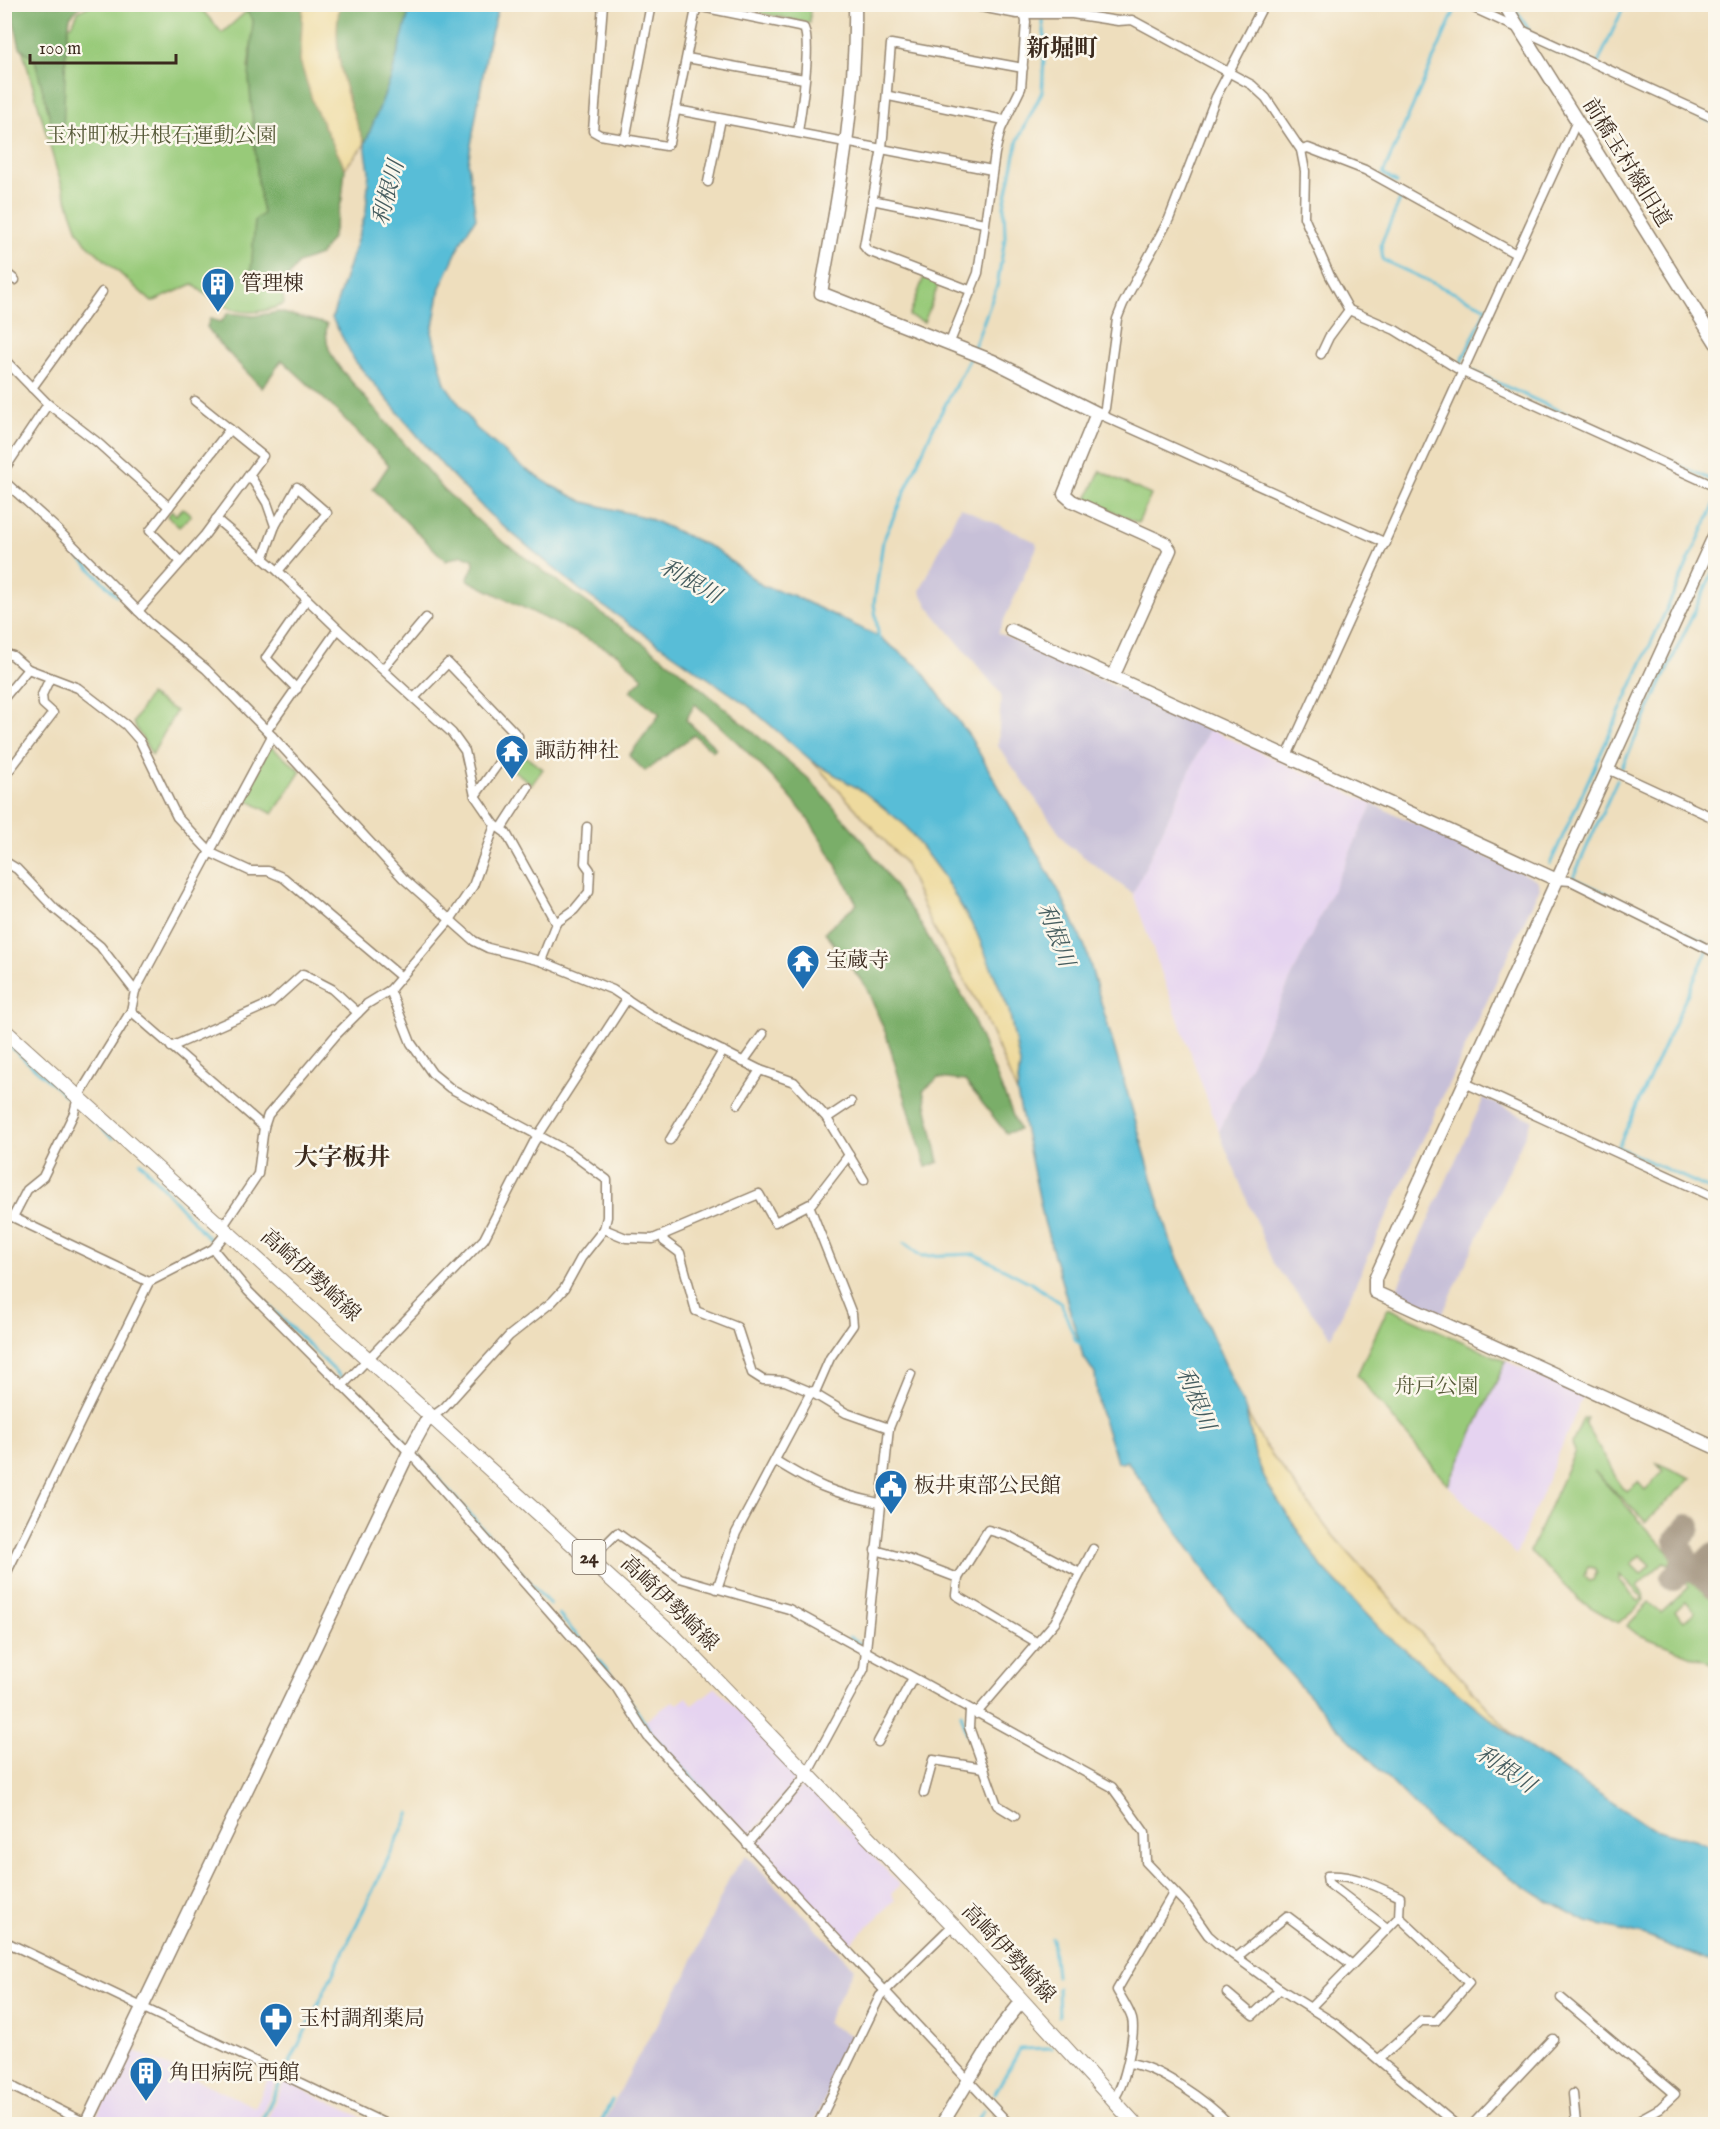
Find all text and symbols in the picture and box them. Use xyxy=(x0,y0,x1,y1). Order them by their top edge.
scale bar xyxy=(30,27,176,65)
district label: 新堀町 xyxy=(1026,34,1098,65)
text: 100 m xyxy=(39,38,81,61)
street label: 前橋玉村線旧道 xyxy=(1576,94,1676,232)
park label: 玉村町板井根石運動公園 xyxy=(46,123,277,150)
water label: 利根川 xyxy=(367,156,412,229)
building icon: 管理棟 xyxy=(200,266,236,313)
place label: 管理棟 xyxy=(241,271,304,298)
water label: 利根川 xyxy=(654,553,727,612)
temple icon: 諏訪神社 xyxy=(494,733,530,780)
place label: 諏訪神社 xyxy=(535,738,619,765)
water label: 利根川 xyxy=(1030,899,1081,973)
temple icon: 宝蔵寺 xyxy=(785,943,821,990)
place label: 宝蔵寺 xyxy=(826,948,889,975)
district label: 大字板井 xyxy=(294,1143,390,1174)
street label: 高崎伊勢崎線 xyxy=(254,1224,366,1328)
water label: 利根川 xyxy=(1169,1363,1222,1437)
park label: 舟戸公園 xyxy=(1394,1374,1478,1401)
public building icon: 板井東部公民館 xyxy=(873,1468,909,1515)
place label: 板井東部公民館 xyxy=(914,1473,1061,1500)
road number: 24 xyxy=(572,1540,606,1574)
street label: 高崎伊勢崎線 xyxy=(614,1551,724,1657)
water label: 利根川 xyxy=(1470,1740,1542,1801)
street label: 高崎伊勢崎線 xyxy=(955,1899,1061,2009)
pharmacy icon: 玉村調剤薬局 xyxy=(258,2001,294,2048)
place label: 玉村調剤薬局 xyxy=(299,2006,425,2033)
building icon: 角田病院 西館 xyxy=(128,2055,164,2102)
place label: 角田病院 西館 xyxy=(169,2060,300,2087)

